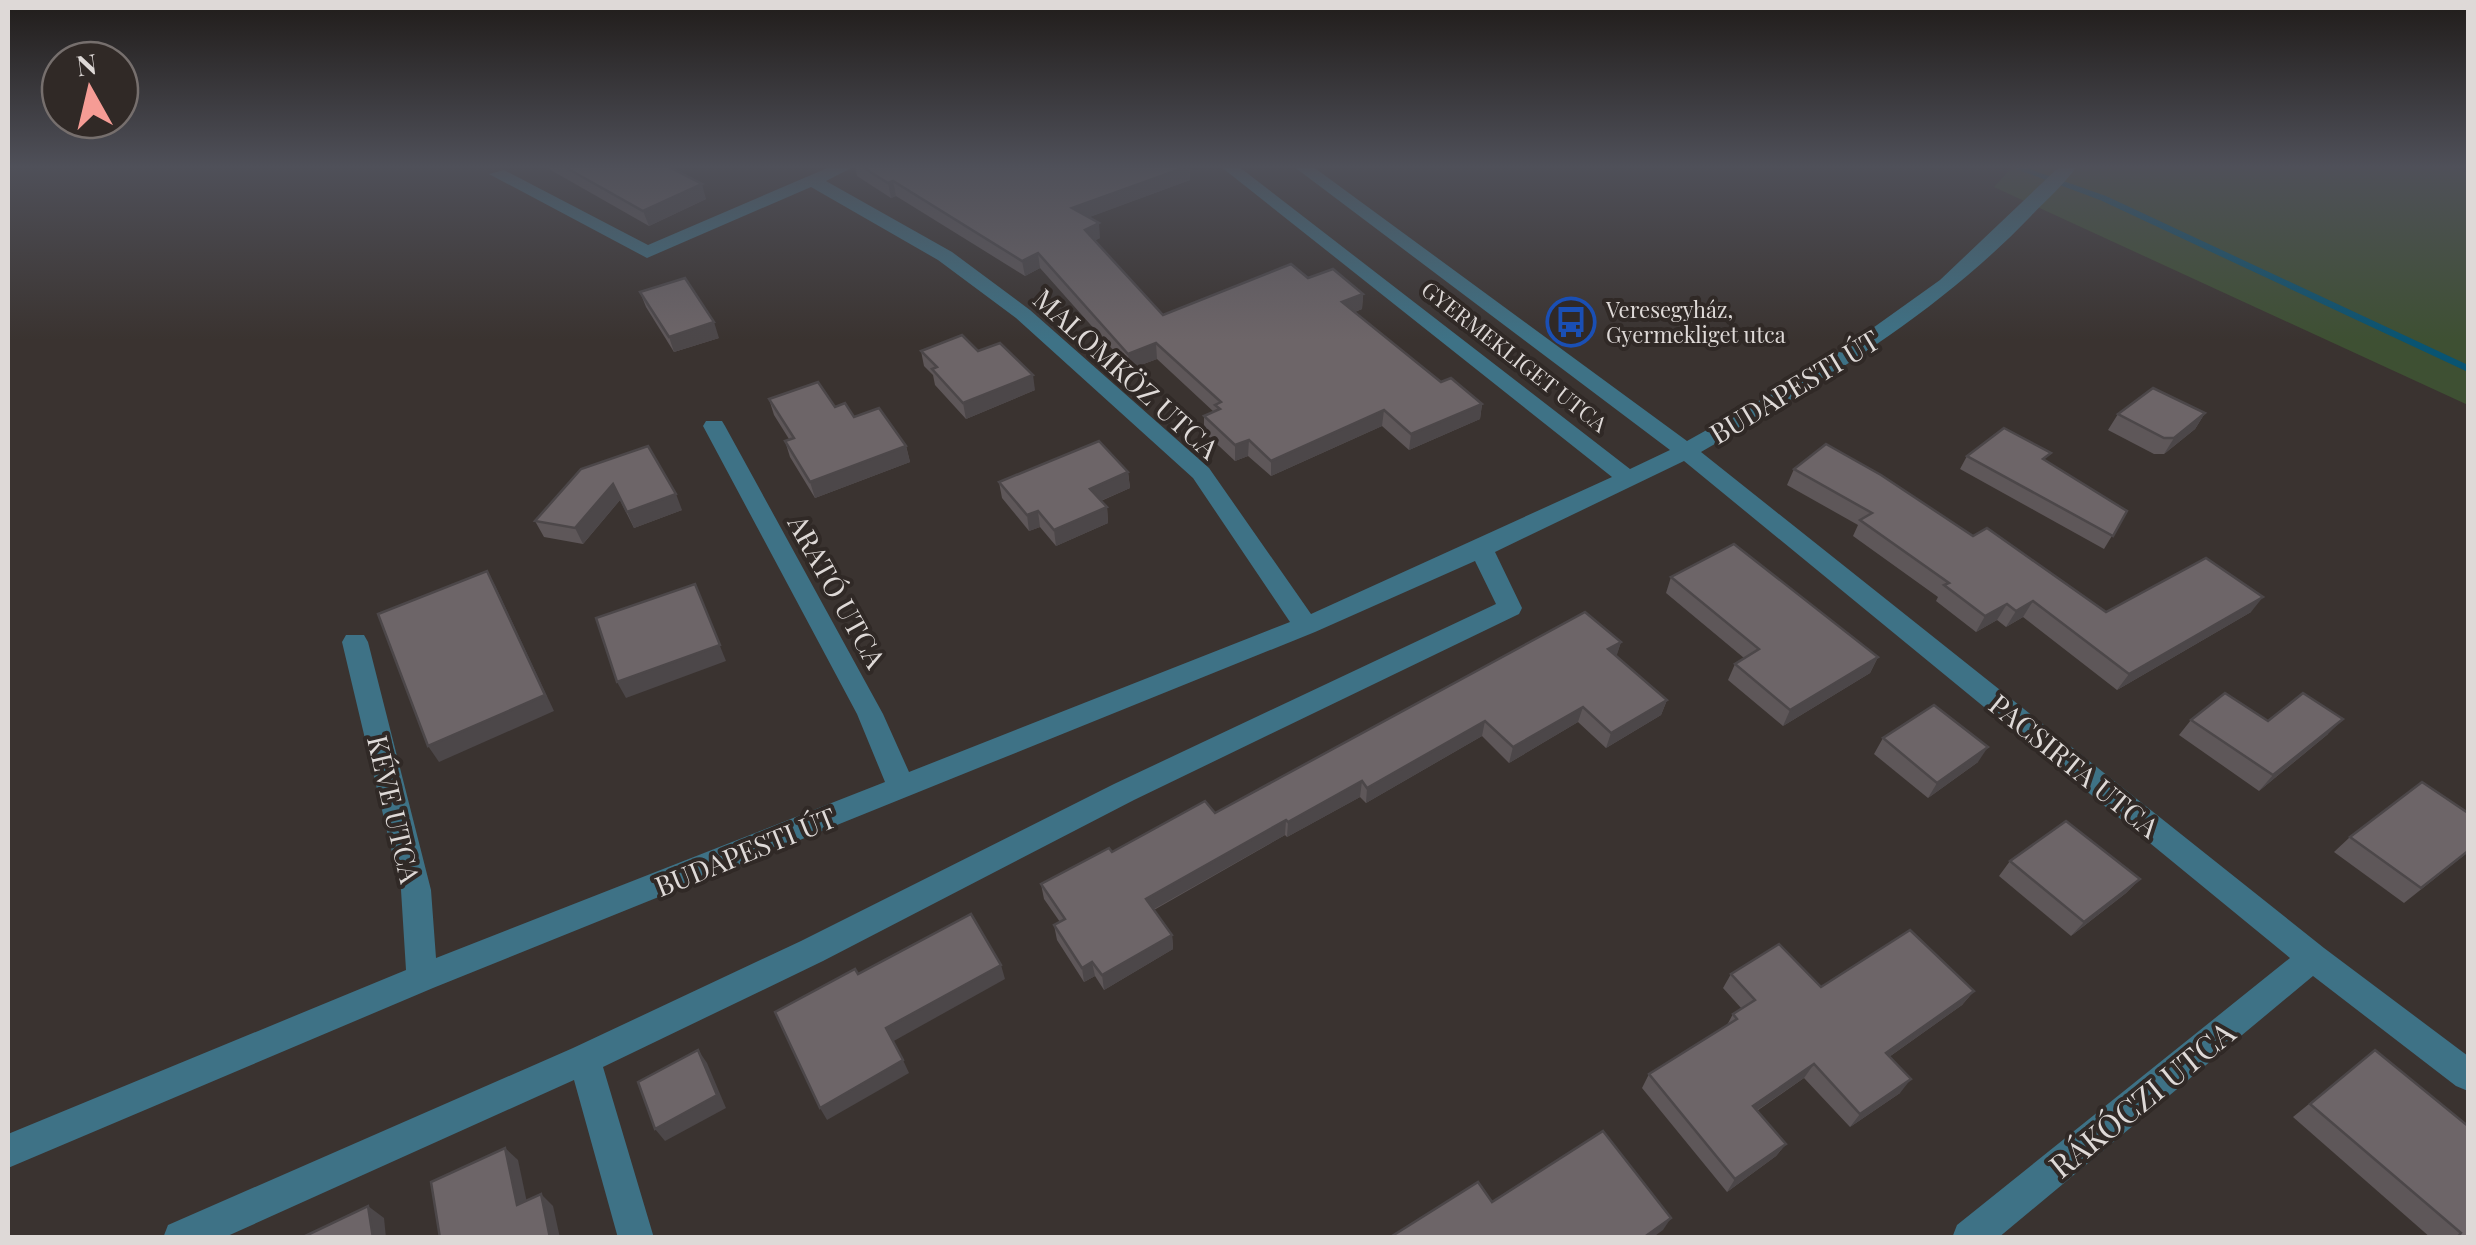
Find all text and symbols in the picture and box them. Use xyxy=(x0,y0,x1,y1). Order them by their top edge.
north arrow xyxy=(40,40,140,140)
text: N xyxy=(74,44,99,83)
street label: GYERMEKLIGET UTCA xyxy=(1416,274,1614,438)
street label: MALOMKÖZ UTCA xyxy=(1026,280,1228,466)
place label: Veresegyház, Gyermekliget utca xyxy=(1605,294,1786,349)
bus stop icon: Veresegyház, Gyermekliget utca xyxy=(1545,296,1597,348)
street label: BUDAPESTI ÚT xyxy=(1702,321,1886,451)
street label: ARATÓ UTCA xyxy=(780,507,896,675)
street label: PACSIRTA UTCA xyxy=(1982,685,2168,845)
street label: KÉVE UTCA xyxy=(360,732,430,887)
street label: BUDAPESTI ÚT xyxy=(649,798,841,904)
street label: RÁKÓCZI UTCA xyxy=(2039,1009,2243,1186)

